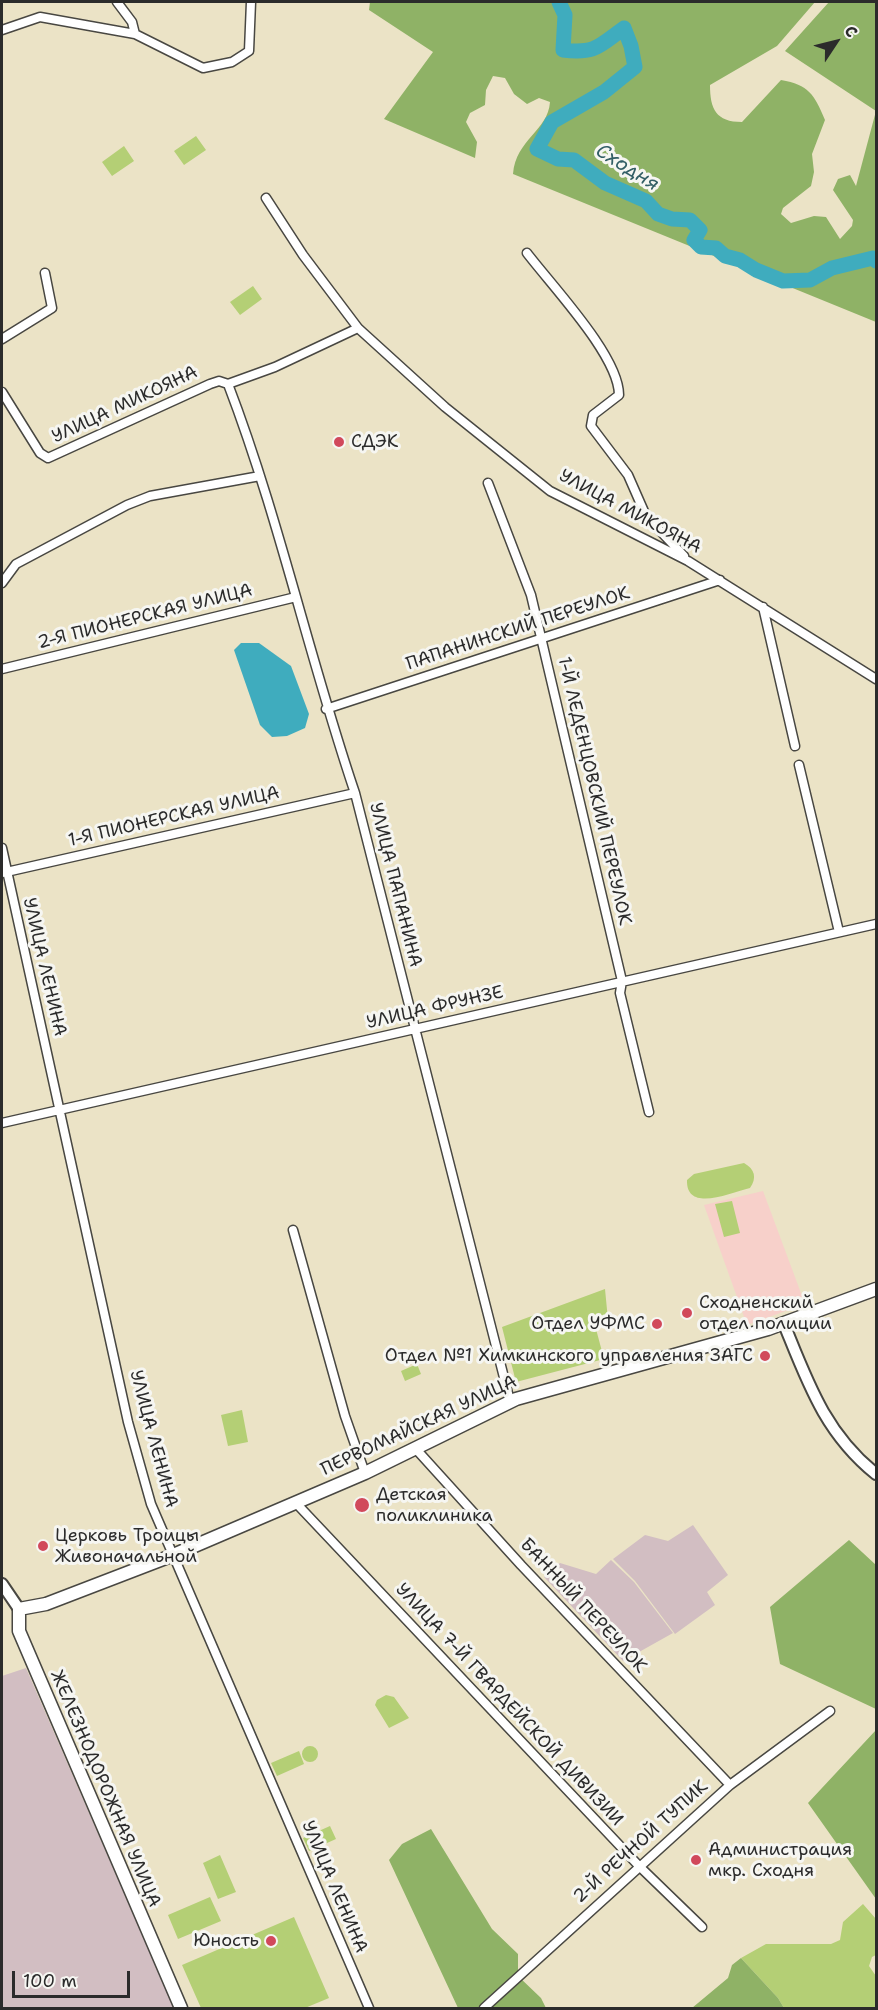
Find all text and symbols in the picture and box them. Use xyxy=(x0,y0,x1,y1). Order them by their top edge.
north arrow xyxy=(806,12,866,72)
text: С xyxy=(840,21,863,41)
water label: Сходня xyxy=(591,139,663,197)
street label: УЛИЦА МИКОЯНА xyxy=(49,362,201,448)
place label: СДЭК xyxy=(351,431,398,453)
marker: СДЭК xyxy=(332,435,346,449)
street label: УЛИЦА МИКОЯНА xyxy=(555,465,705,559)
street label: 2-Я ПИОНЕРСКАЯ УЛИЦА xyxy=(35,580,255,654)
street label: ПАПАНИНСКИЙ ПЕРЕУЛОК xyxy=(403,583,633,675)
street label: 1-Й ЛЕДЕНЦОВСКИЙ ПЕРЕУЛОК xyxy=(553,655,635,927)
street label: 1-Я ПИОНЕРСКАЯ УЛИЦА xyxy=(66,782,282,852)
street label: УЛИЦА ПАПАНИНА xyxy=(364,801,426,969)
street label: УЛИЦА ЛЕНИНА xyxy=(18,896,70,1038)
street label: УЛИЦА ФРУНЗЕ xyxy=(364,982,506,1034)
place label: Сходненский отдел полиции xyxy=(699,1292,832,1334)
marker: Сходненский отдел полиции xyxy=(680,1306,694,1320)
place label: Отдел УФМС xyxy=(531,1313,645,1335)
marker: Отдел УФМС xyxy=(650,1317,664,1331)
place label: Отдел №1 Химкинского управления ЗАГС xyxy=(385,1345,753,1367)
marker: Отдел №1 Химкинского управления ЗАГС xyxy=(758,1349,772,1363)
street label: УЛИЦА ЛЕНИНА xyxy=(124,1368,182,1510)
street label: ПЕРВОМАЙСКАЯ УЛИЦА xyxy=(318,1371,520,1481)
place label: Детская поликлиника xyxy=(376,1484,493,1526)
marker: Детская поликлиника xyxy=(353,1496,371,1514)
place label: Церковь Троицы Живоначальной xyxy=(55,1525,199,1568)
street label: БАННЫЙ ПЕРЕУЛОК xyxy=(515,1534,651,1678)
marker: Церковь Троицы Живоначальной xyxy=(36,1539,50,1553)
street label: УЛИЦА 7-Й ГВАРДЕЙСКОЙ ДИВИЗИИ xyxy=(391,1579,627,1831)
street label: ЖЕЛЕЗНОДОРОЖНАЯ УЛИЦА xyxy=(45,1667,165,1911)
street label: 2-Й РЕЧНОЙ ТУПИК xyxy=(569,1776,713,1908)
street label: УЛИЦА ЛЕНИНА xyxy=(296,1818,372,1956)
place label: Администрация мкр. Сходня xyxy=(708,1839,852,1882)
marker: Администрация мкр. Сходня xyxy=(689,1853,703,1867)
place label: Юность xyxy=(193,1930,259,1952)
marker: Юность xyxy=(264,1934,278,1948)
scale bar xyxy=(15,1959,134,1997)
text: 100 m xyxy=(23,1969,77,1993)

